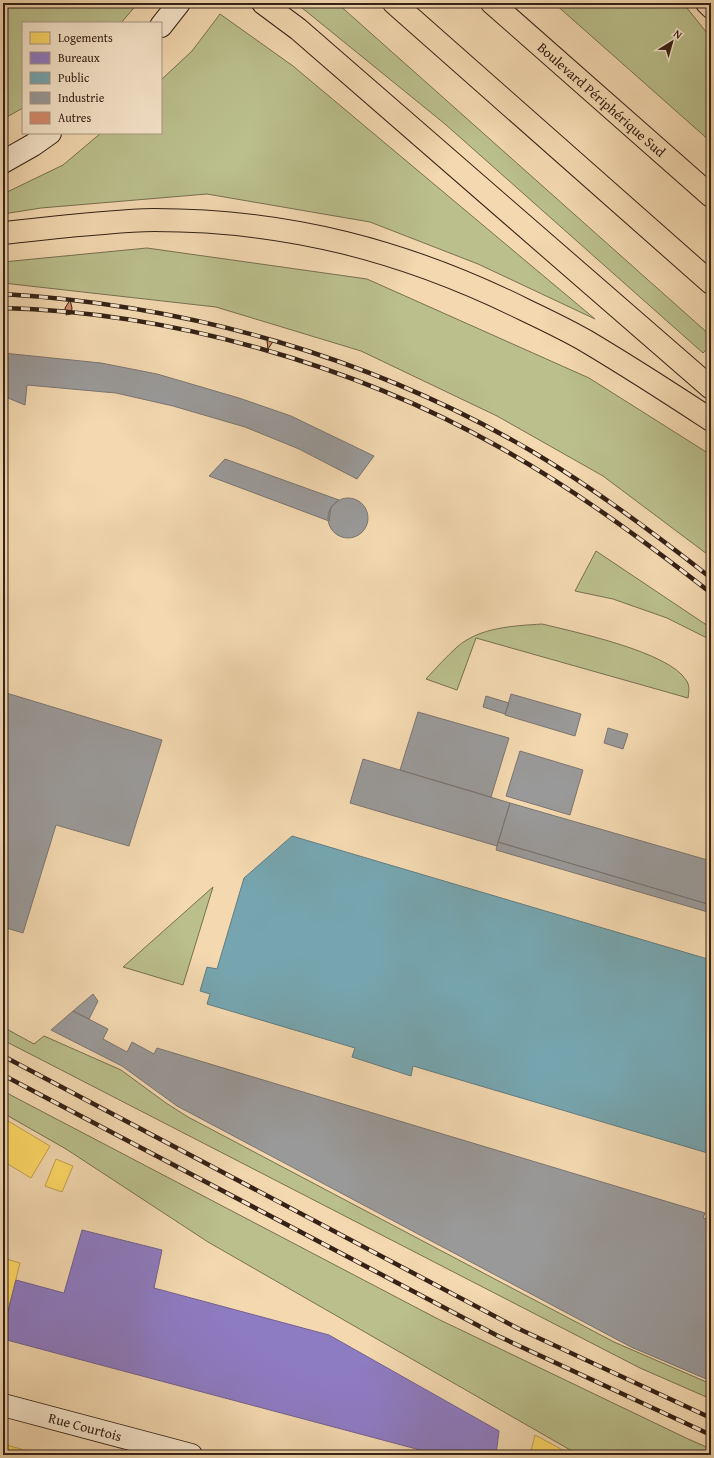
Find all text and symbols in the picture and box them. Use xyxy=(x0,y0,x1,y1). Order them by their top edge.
legend xyxy=(22,22,162,134)
north arrow xyxy=(652,22,692,62)
text: N xyxy=(670,25,686,43)
text: Logements xyxy=(58,29,113,46)
street label: Boulevard Périphérique Sud xyxy=(533,38,670,162)
text: Bureaux xyxy=(58,49,101,66)
text: Public xyxy=(58,69,90,86)
text: Industrie xyxy=(58,89,105,106)
text: Autres xyxy=(58,109,91,126)
street label: Rue Courtois xyxy=(46,1408,124,1446)

